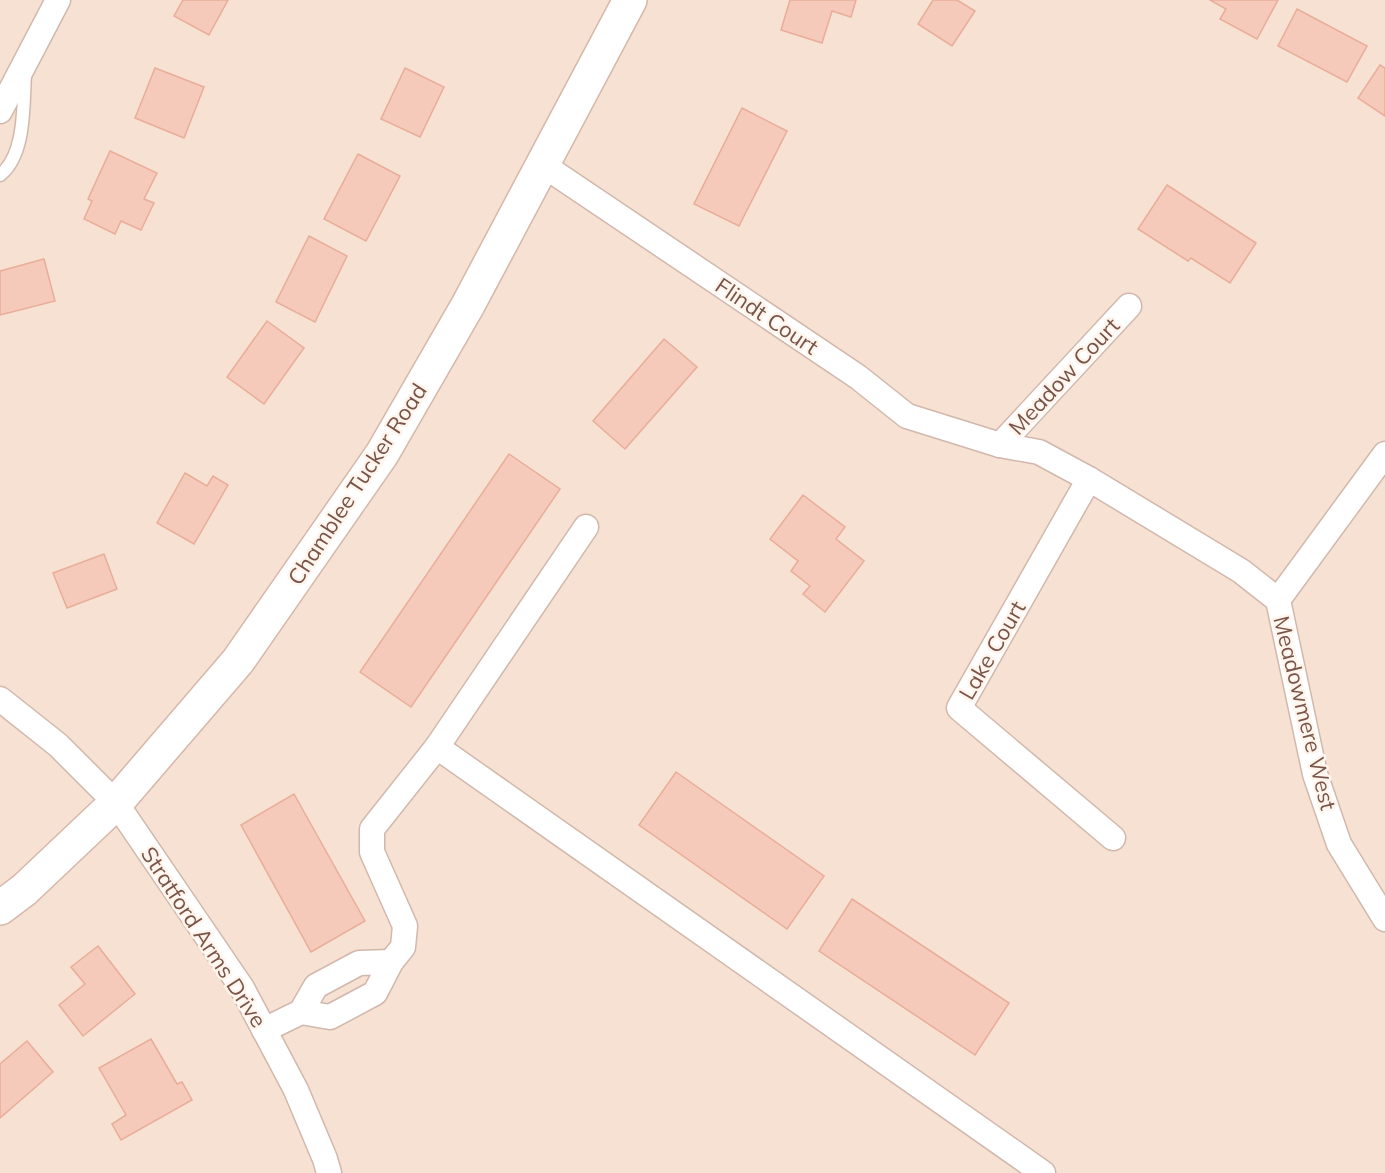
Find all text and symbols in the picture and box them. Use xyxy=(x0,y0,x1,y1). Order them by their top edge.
street label: Flindt Court xyxy=(710,271,824,361)
street label: Meadow Court xyxy=(1003,311,1126,441)
street label: Chamblee Tucker Road xyxy=(281,378,433,590)
street label: Lake Court xyxy=(952,595,1032,705)
street label: Meadowmere West xyxy=(1267,613,1343,813)
street label: Stratford Arms Drive xyxy=(135,841,273,1033)

